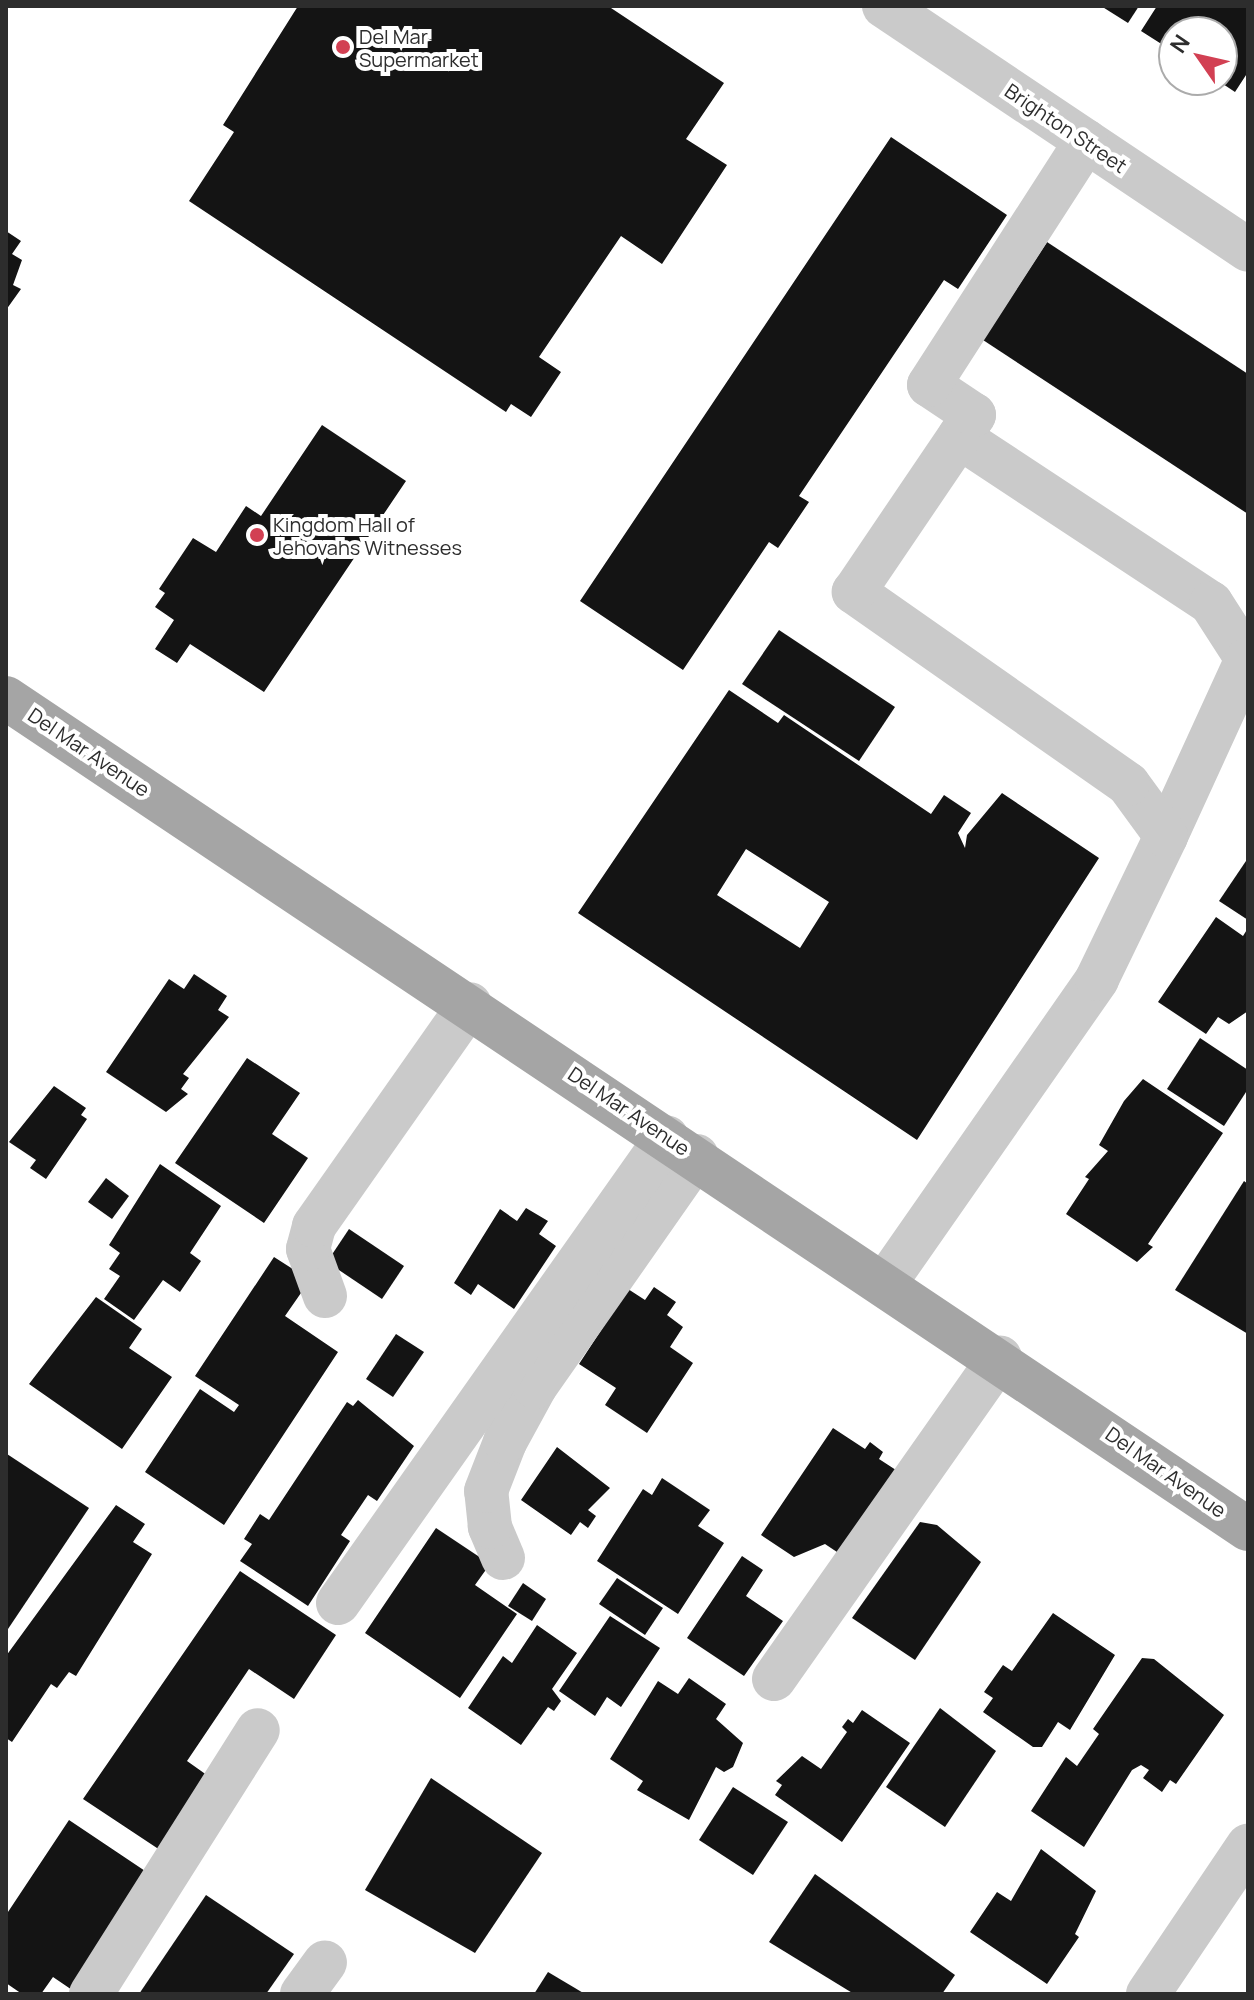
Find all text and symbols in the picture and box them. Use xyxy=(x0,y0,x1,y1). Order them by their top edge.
north arrow xyxy=(1158,16,1238,96)
place label: Del Mar Supermarket xyxy=(359,24,479,71)
text: N xyxy=(1163,29,1197,59)
marker: Del Mar Supermarket xyxy=(334,38,352,56)
street label: Brighton Street xyxy=(1000,78,1132,178)
place label: Kingdom Hall of Jehovahs Witnesses xyxy=(273,512,462,559)
marker: Kingdom Hall of Jehovahs Witnesses xyxy=(248,526,266,544)
street label: Del Mar Avenue xyxy=(24,703,154,801)
street label: Del Mar Avenue xyxy=(564,1062,694,1160)
street label: Del Mar Avenue xyxy=(1101,1422,1231,1522)

